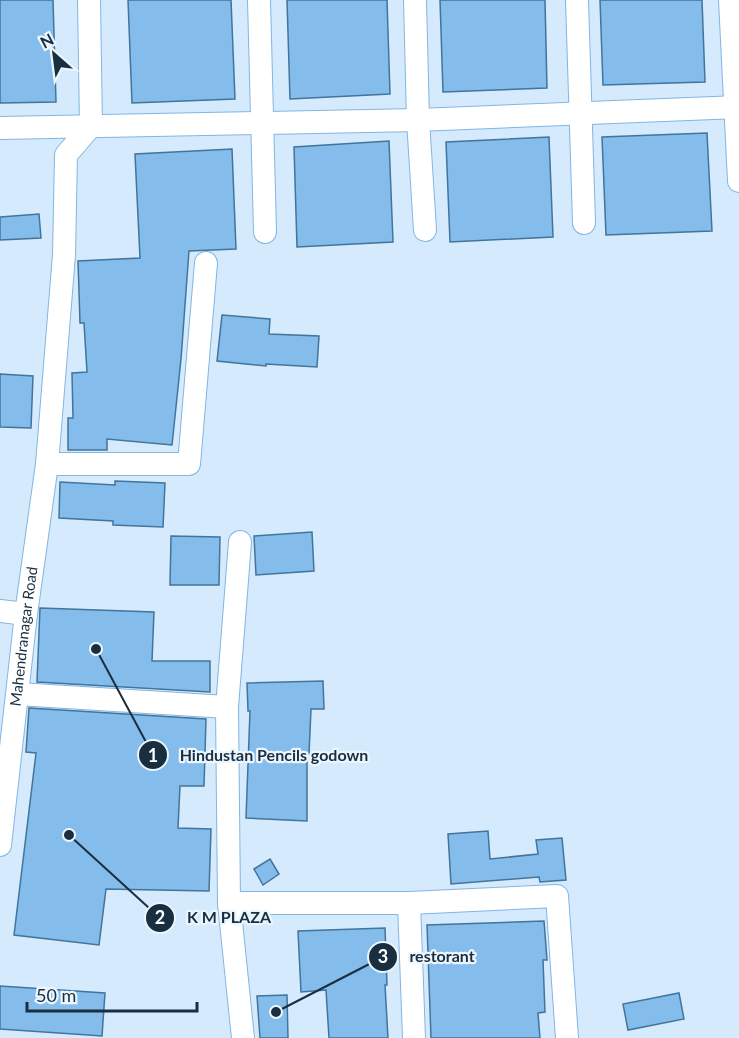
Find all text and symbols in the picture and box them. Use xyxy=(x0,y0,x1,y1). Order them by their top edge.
north arrow xyxy=(24,24,84,84)
text: N xyxy=(37,29,57,52)
street label: Mahendranagar Road xyxy=(6,565,41,707)
callout: Hindustan Pencils godown xyxy=(138,738,380,772)
text: 1 xyxy=(148,744,158,766)
text: Hindustan Pencils godown xyxy=(180,745,368,764)
callout: K M PLAZA xyxy=(145,901,283,935)
text: 2 xyxy=(155,906,165,928)
text: K M PLAZA xyxy=(187,907,272,926)
callout: restorant xyxy=(368,940,487,974)
text: 3 xyxy=(378,945,388,967)
text: restorant xyxy=(409,946,475,965)
scale bar xyxy=(27,975,196,1013)
text: 50 m xyxy=(36,984,76,1006)

